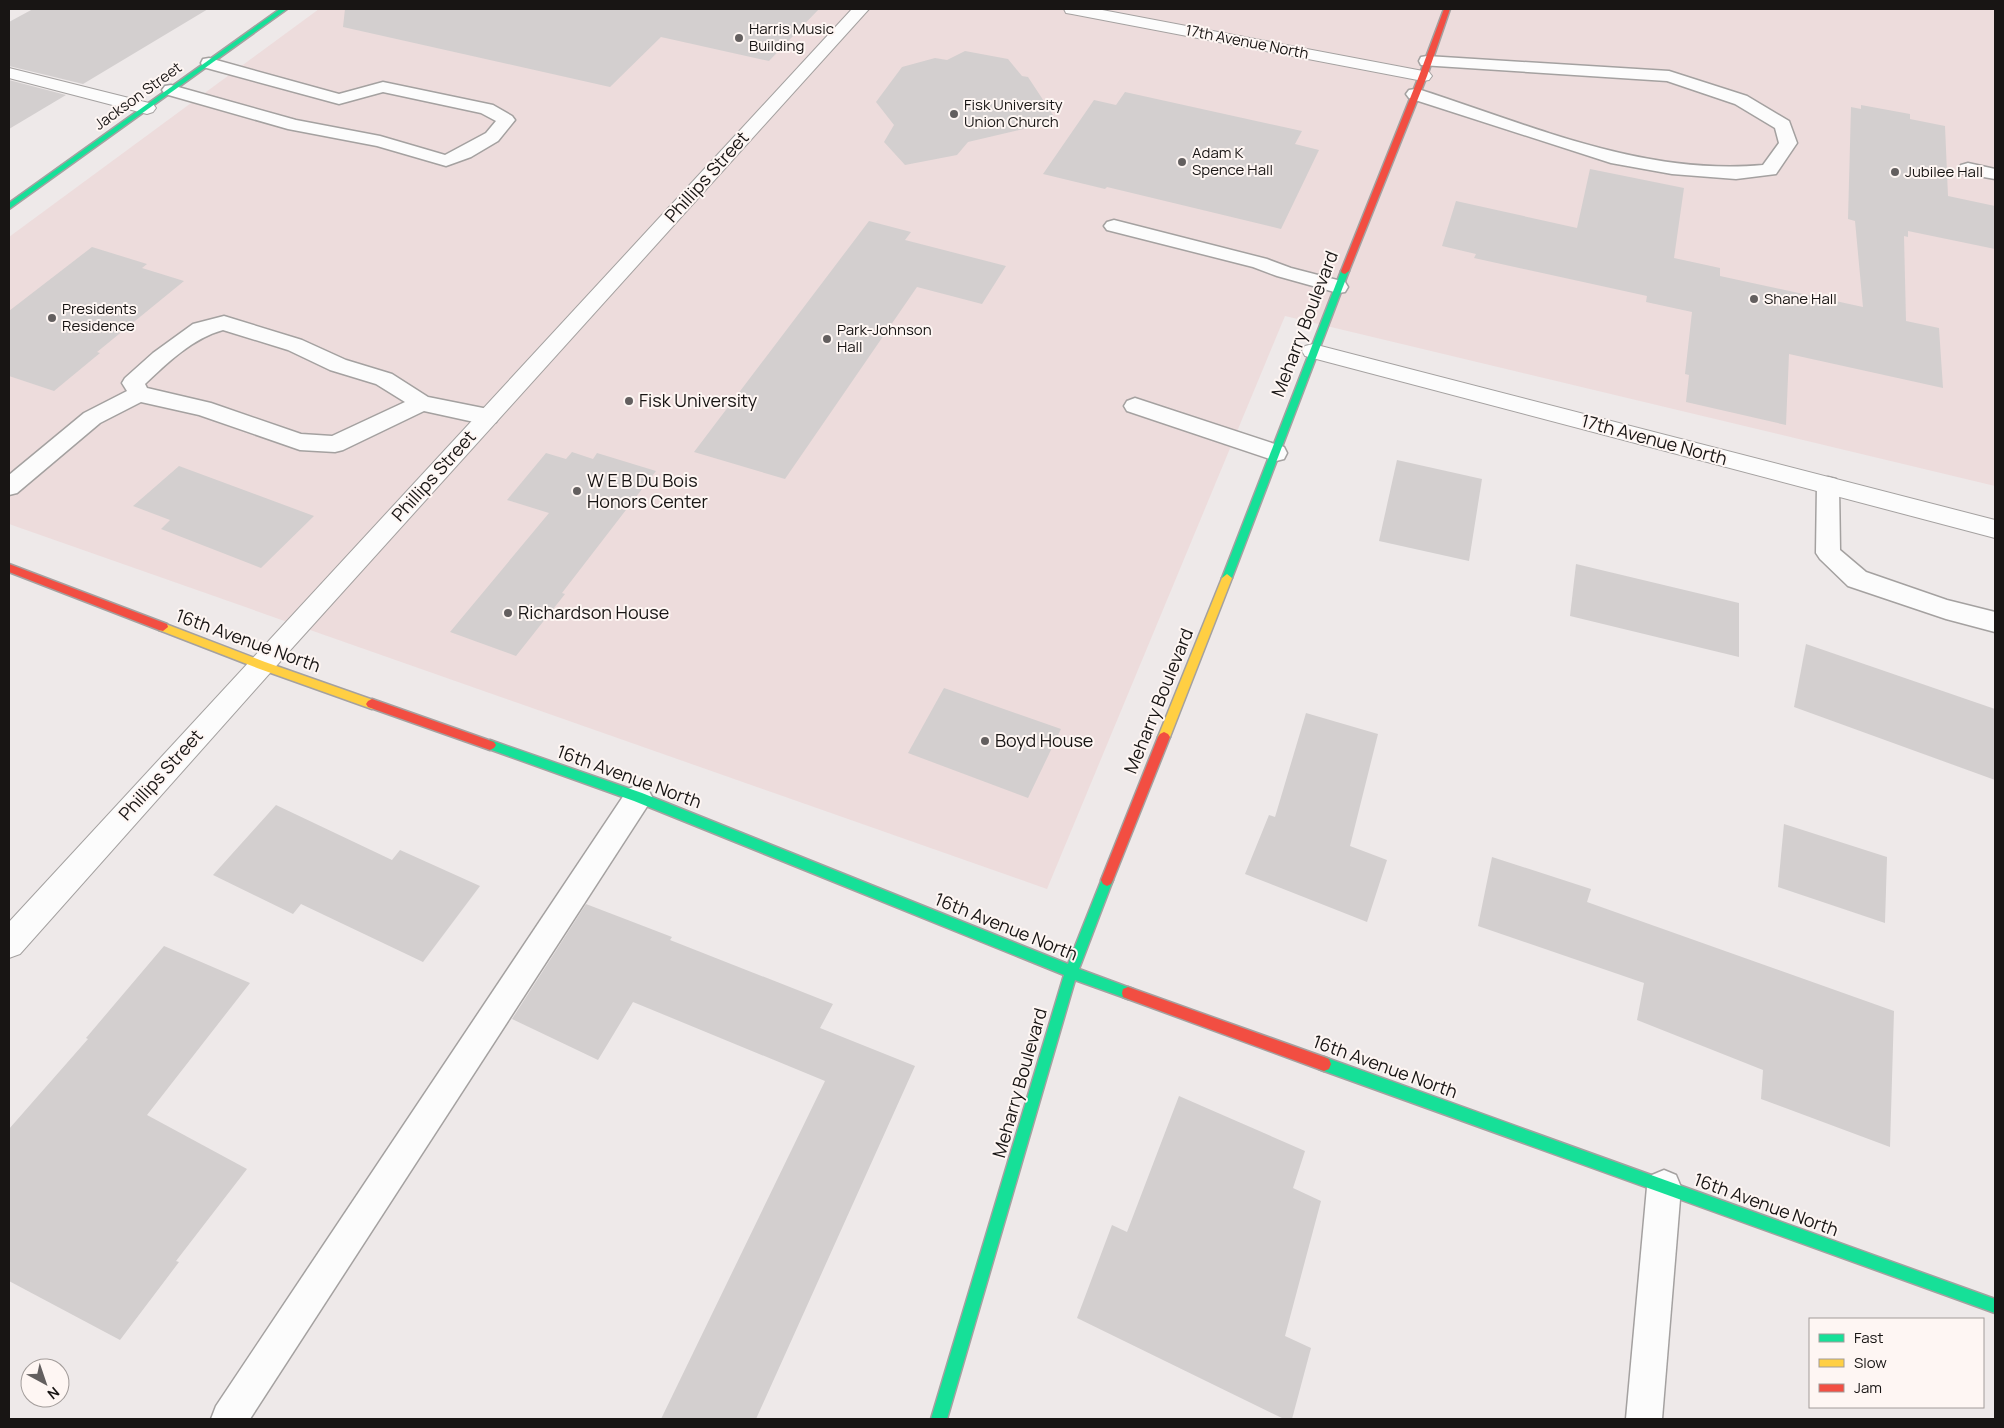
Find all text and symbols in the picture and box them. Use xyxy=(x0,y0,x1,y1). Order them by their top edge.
place label: Harris Music Building xyxy=(749,18,834,56)
street label: 17th Avenue North xyxy=(1184,19,1311,64)
marker: Harris Music Building xyxy=(733,32,745,44)
street label: Jackson Street xyxy=(90,57,186,135)
place label: Fisk University Union Church xyxy=(964,94,1063,132)
marker: Fisk University Union Church xyxy=(948,108,960,120)
street label: Phillips Street xyxy=(659,126,754,227)
place label: Adam K Spence Hall xyxy=(1192,142,1273,180)
marker: Adam K Spence Hall xyxy=(1176,156,1188,168)
place label: Jubilee Hall xyxy=(1905,161,1983,182)
marker: Jubilee Hall xyxy=(1889,166,1901,178)
street label: Meharry Boulevard xyxy=(1265,247,1343,400)
place label: Shane Hall xyxy=(1764,288,1837,309)
marker: Shane Hall xyxy=(1748,293,1760,305)
place label: Presidents Residence xyxy=(62,298,137,336)
marker: Presidents Residence xyxy=(46,312,58,324)
place label: Park-Johnson Hall xyxy=(837,319,932,357)
marker: Park-Johnson Hall xyxy=(821,333,833,345)
place label: Fisk University xyxy=(639,388,758,412)
marker: Fisk University xyxy=(623,395,635,407)
street label: 17th Avenue North xyxy=(1579,408,1730,470)
street label: Phillips Street xyxy=(386,425,481,526)
place label: W E B Du Bois Honors Center xyxy=(587,468,709,513)
marker: W E B Du Bois Honors Center xyxy=(571,485,583,497)
place label: Richardson House xyxy=(518,600,669,624)
street label: 16th Avenue North xyxy=(173,603,324,677)
marker: Richardson House xyxy=(502,607,514,619)
street label: Meharry Boulevard xyxy=(1118,624,1198,777)
street label: Phillips Street xyxy=(113,724,208,825)
place label: Boyd House xyxy=(995,728,1093,752)
marker: Boyd House xyxy=(979,735,991,747)
street label: 16th Avenue North xyxy=(554,739,705,813)
street label: 16th Avenue North xyxy=(931,886,1081,966)
street label: Meharry Boulevard xyxy=(986,1005,1052,1160)
street label: 16th Avenue North xyxy=(1310,1029,1461,1103)
street label: 16th Avenue North xyxy=(1691,1167,1842,1241)
legend xyxy=(1809,1318,1984,1408)
text: Fast xyxy=(1854,1327,1883,1348)
text: Slow xyxy=(1854,1352,1887,1373)
north arrow xyxy=(20,1358,70,1408)
text: Jam xyxy=(1854,1377,1882,1398)
text: N xyxy=(44,1383,64,1404)

